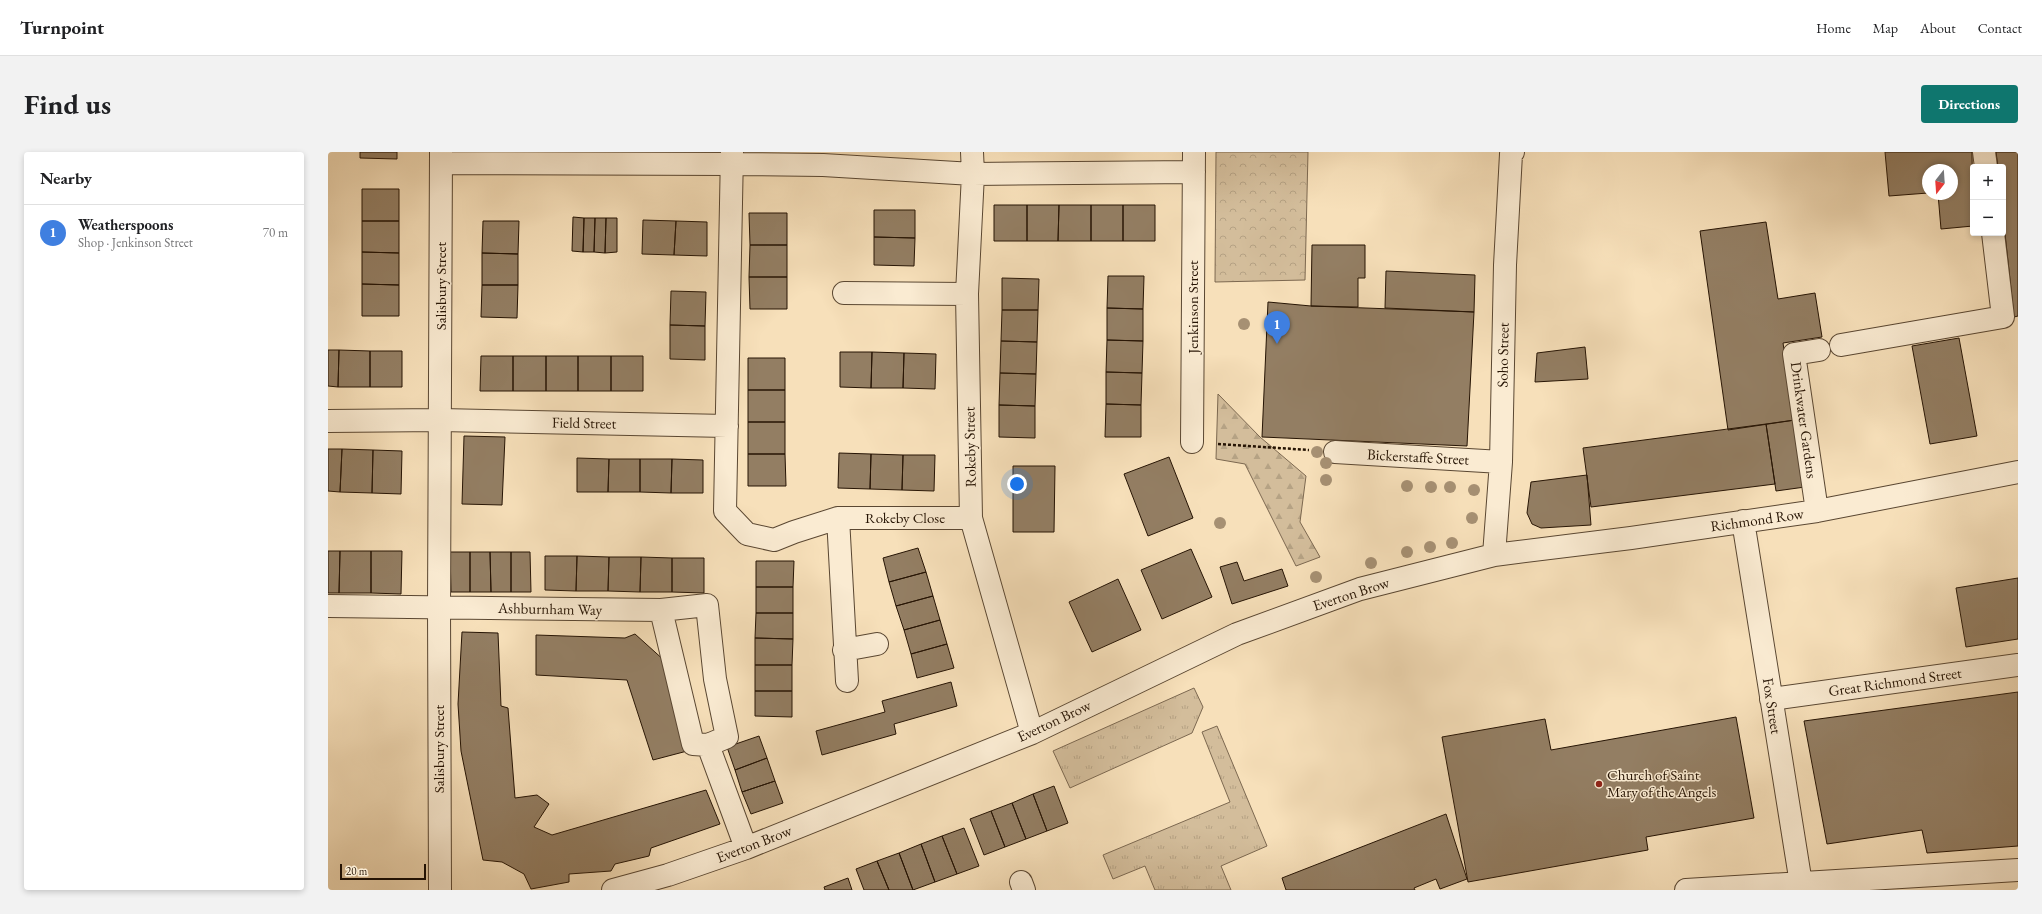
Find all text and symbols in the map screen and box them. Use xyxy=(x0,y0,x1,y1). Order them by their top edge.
text: Turnpoint xyxy=(20,15,104,40)
text: Home xyxy=(1816,19,1851,37)
text: Map xyxy=(1873,19,1898,37)
text: About xyxy=(1920,19,1956,37)
text: Contact xyxy=(1978,19,2022,37)
button: Directions xyxy=(1921,85,2018,123)
text: Find us xyxy=(24,86,111,122)
north arrow xyxy=(1922,164,1958,200)
map controls xyxy=(1970,164,2006,236)
button: + xyxy=(1970,164,2006,200)
text: Nearby xyxy=(40,167,92,189)
button: − xyxy=(1970,200,2006,236)
text: Weatherspoons xyxy=(78,215,174,234)
text: 1 xyxy=(50,224,56,241)
text: 70 m xyxy=(263,224,288,241)
text: Shop · Jenkinson Street xyxy=(78,234,193,251)
street label: Salisbury Street xyxy=(431,242,450,330)
street label: Jenkinson Street xyxy=(1183,260,1202,356)
pin: 1 xyxy=(1264,311,1290,344)
street label: Soho Street xyxy=(1492,322,1513,388)
street label: Drinkwater Gardens xyxy=(1787,360,1822,480)
street label: Rokeby Street xyxy=(959,406,980,487)
street label: Field Street xyxy=(552,412,617,433)
street label: Bickerstaffe Street xyxy=(1367,444,1470,469)
your location xyxy=(1007,474,1027,494)
street label: Richmond Row xyxy=(1709,503,1805,535)
street label: Rokeby Close xyxy=(865,508,945,527)
street label: Everton Brow xyxy=(1310,572,1392,615)
street label: Ashburnham Way xyxy=(497,598,603,619)
street label: Great Richmond Street xyxy=(1827,663,1963,700)
street label: Fox Street xyxy=(1759,677,1786,736)
street label: Everton Brow xyxy=(1014,695,1094,746)
street label: Salisbury Street xyxy=(429,705,448,793)
place label: Church of Saint Mary of the Angels xyxy=(1607,765,1717,801)
marker: Church of Saint Mary of the Angels xyxy=(1594,779,1604,789)
street label: Everton Brow xyxy=(713,820,795,867)
scale bar xyxy=(340,862,426,881)
text: 20 m xyxy=(346,864,367,878)

